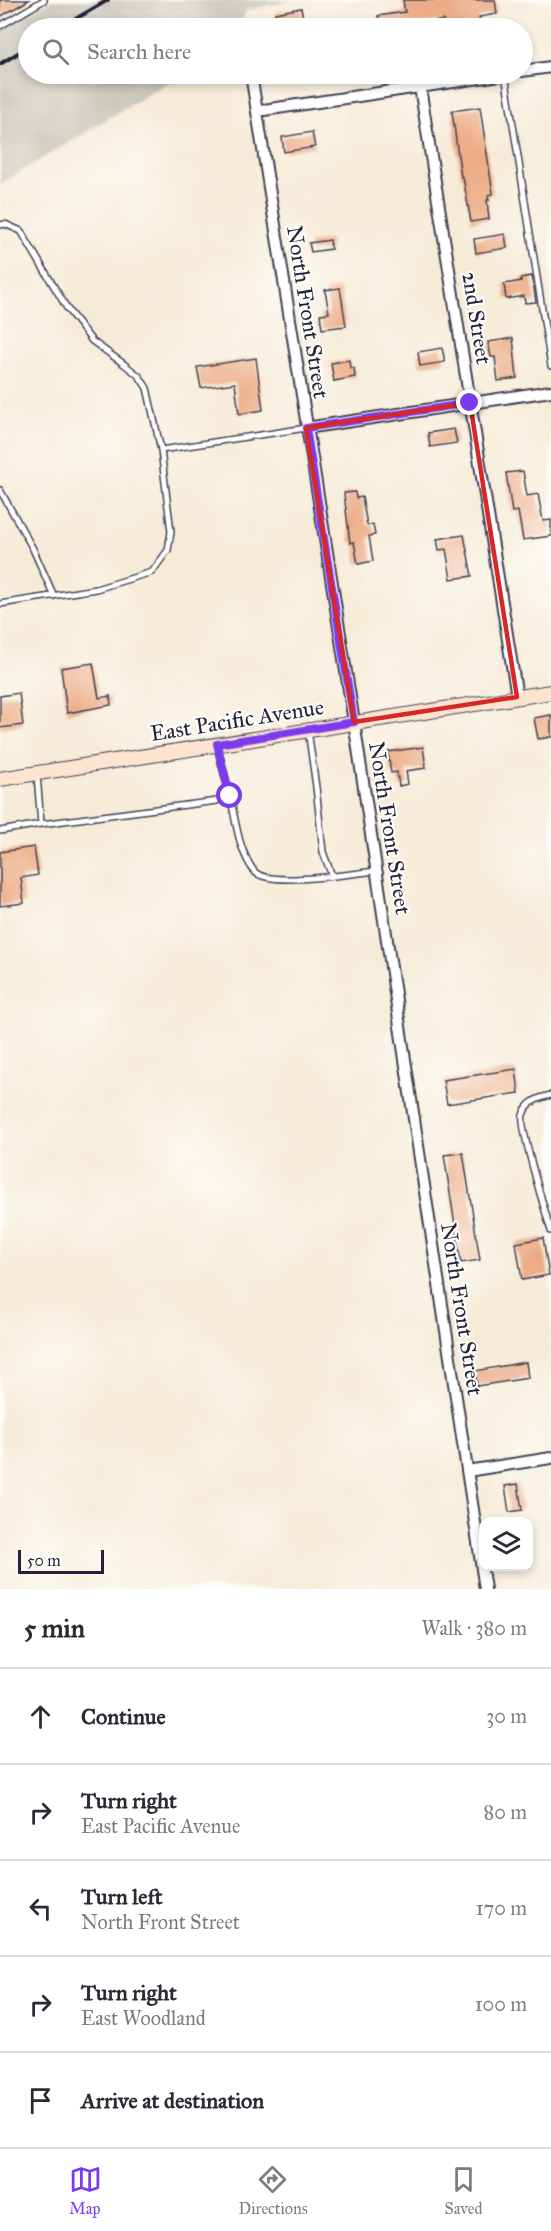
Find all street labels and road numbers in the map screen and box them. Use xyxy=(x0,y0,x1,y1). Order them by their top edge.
street label: North Front Street xyxy=(281,224,335,401)
street label: 2nd Street xyxy=(456,270,498,366)
street label: East Pacific Avenue xyxy=(148,693,326,747)
street label: North Front Street xyxy=(363,740,417,917)
street label: North Front Street xyxy=(435,1221,489,1398)

